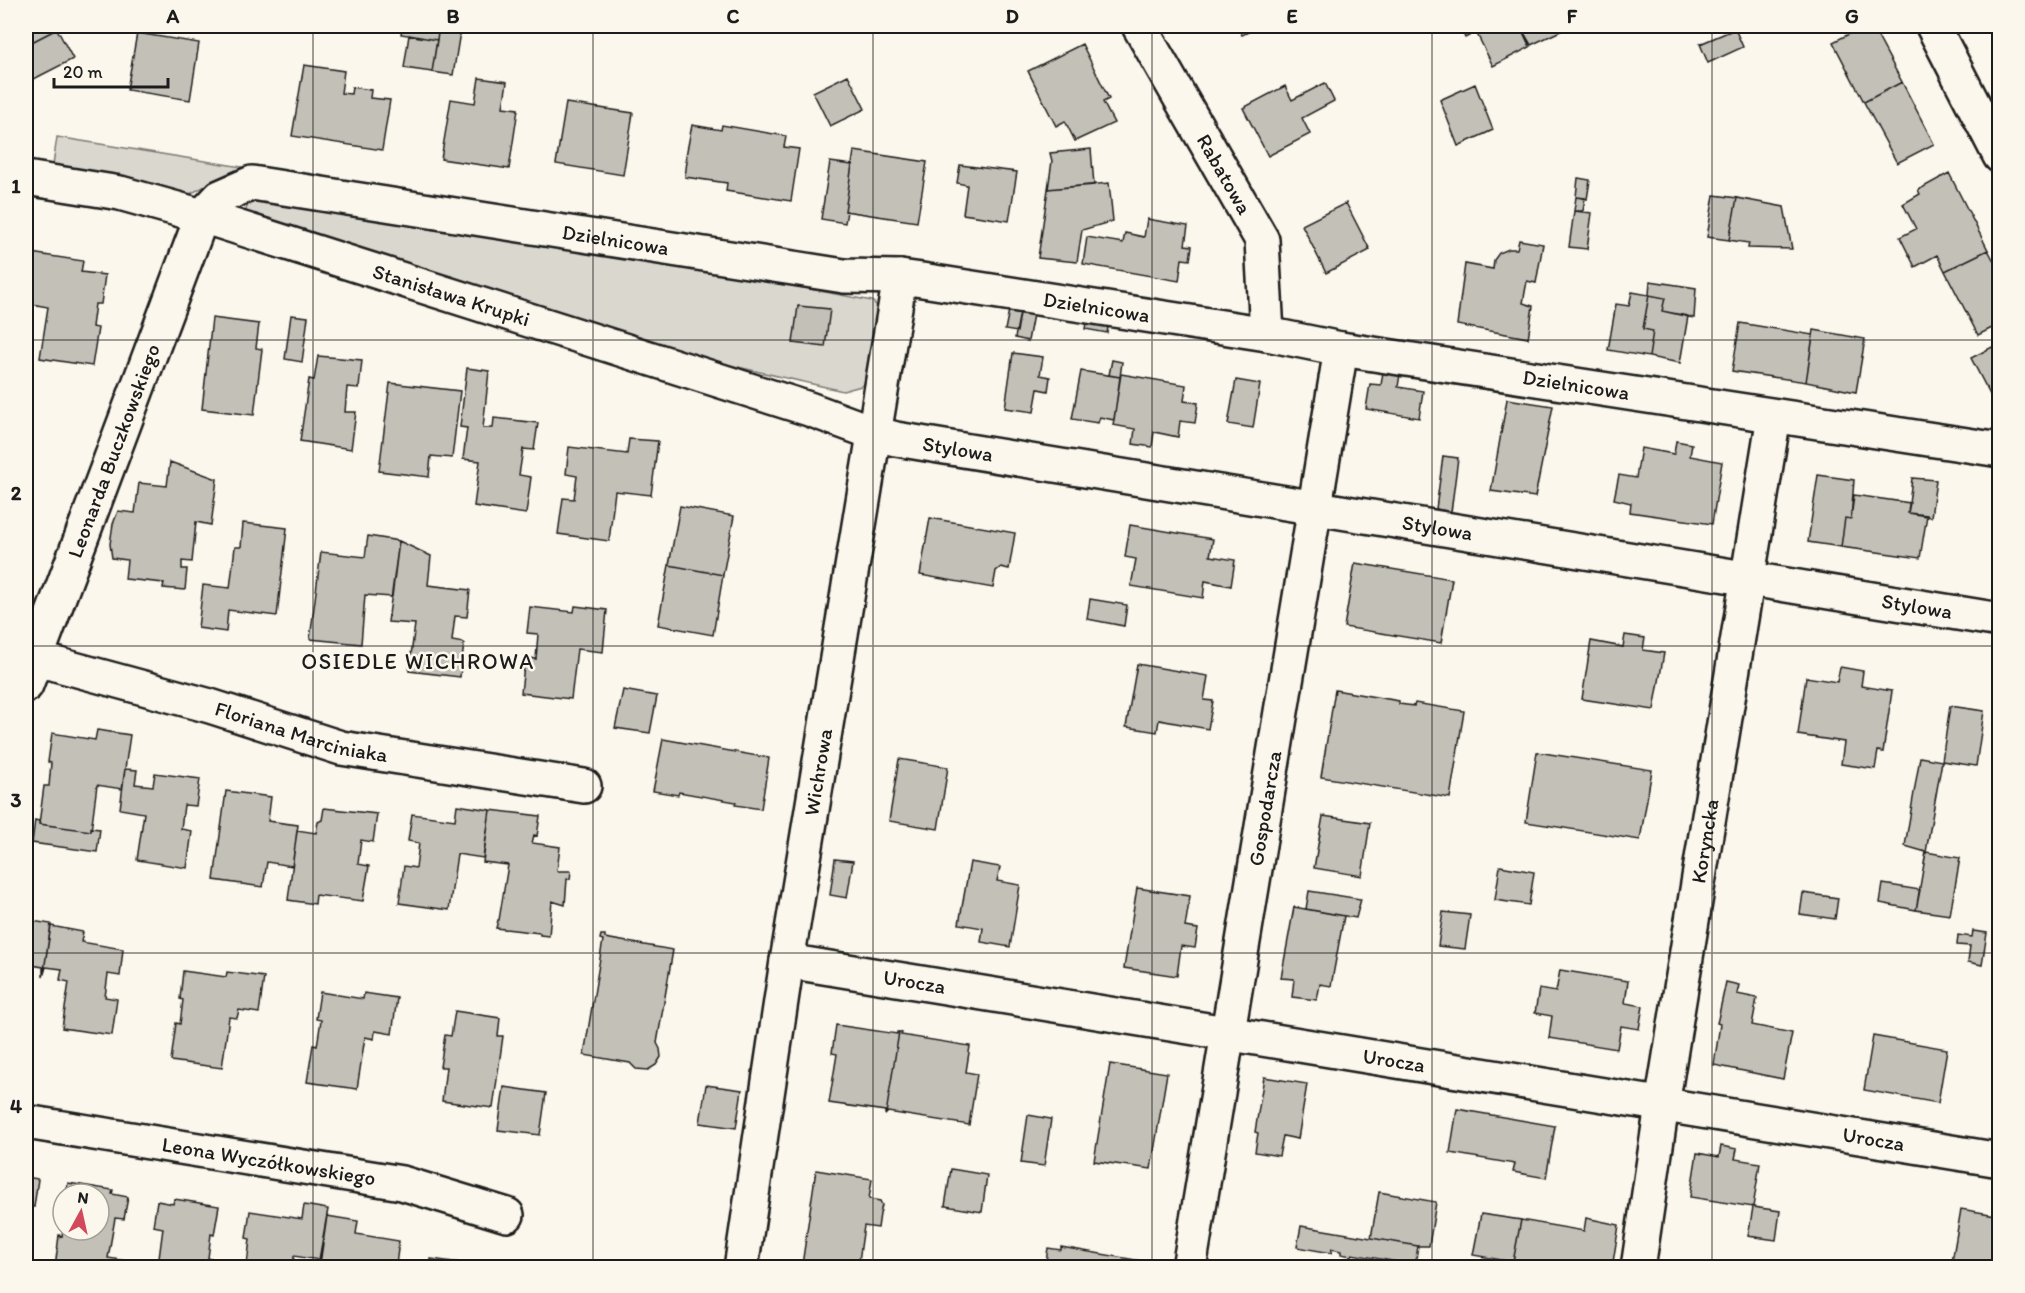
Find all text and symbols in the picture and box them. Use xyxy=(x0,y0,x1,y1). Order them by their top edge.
text: A xyxy=(166,4,180,28)
text: B xyxy=(447,4,460,28)
text: C xyxy=(727,4,740,28)
text: D xyxy=(1005,4,1019,28)
text: E xyxy=(1286,4,1298,28)
text: F xyxy=(1567,4,1578,28)
text: G xyxy=(1845,4,1859,28)
scale bar xyxy=(54,51,168,89)
text: 20 m xyxy=(63,61,103,83)
street label: Rabatowa xyxy=(1192,129,1258,219)
text: 1 xyxy=(11,174,21,198)
street label: Dzielnicowa xyxy=(561,219,671,260)
street label: Stanisława Krupki xyxy=(370,258,533,332)
street label: Dzielnicowa xyxy=(1041,286,1151,327)
street label: Leonarda Buczkowskiego xyxy=(62,340,165,561)
street label: Dzielnicowa xyxy=(1521,364,1631,405)
street label: Stylowa xyxy=(921,431,995,467)
text: 2 xyxy=(11,481,22,505)
street label: Stylowa xyxy=(1400,509,1474,545)
street label: Stylowa xyxy=(1880,588,1954,624)
district label: OSIEDLE WICHROWA xyxy=(301,648,535,675)
street label: Floriana Marciniaka xyxy=(212,695,390,767)
street label: Wichrowa xyxy=(798,726,837,817)
street label: Gospodarcza xyxy=(1243,749,1286,868)
text: 3 xyxy=(11,788,22,812)
street label: Koryncka xyxy=(1685,797,1724,885)
street label: Urocza xyxy=(881,964,947,999)
street label: Urocza xyxy=(1361,1043,1427,1077)
text: 4 xyxy=(10,1094,22,1118)
street label: Urocza xyxy=(1841,1121,1907,1156)
street label: Leona Wyczółkowskiego xyxy=(160,1131,378,1191)
north arrow xyxy=(51,1182,111,1242)
text: N xyxy=(76,1187,90,1208)

